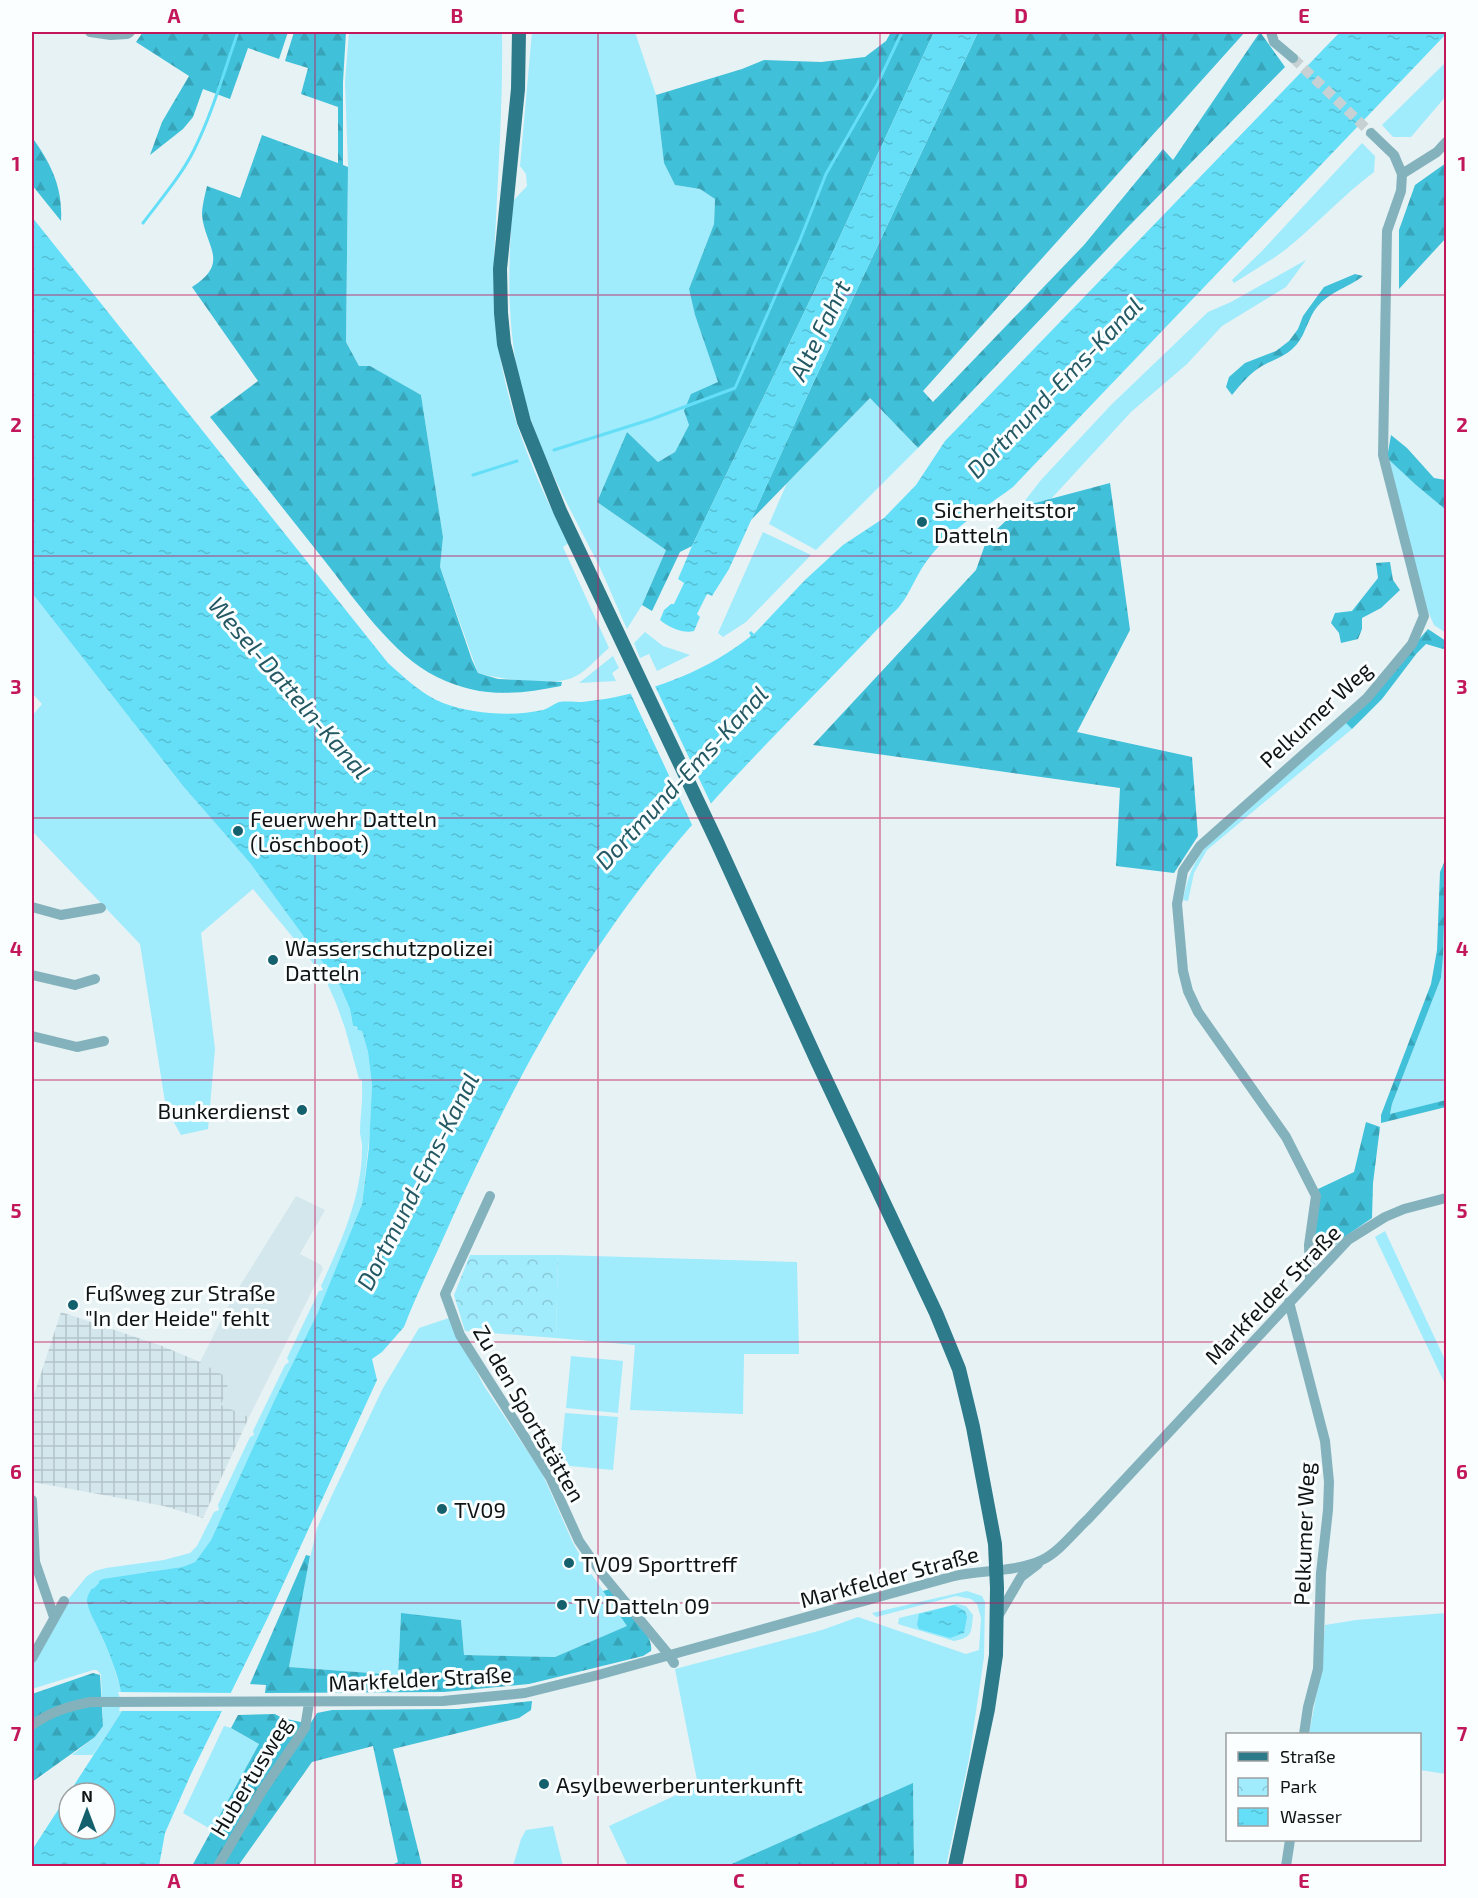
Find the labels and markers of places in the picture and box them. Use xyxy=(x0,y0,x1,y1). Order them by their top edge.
place label: Sicherheitstor Datteln xyxy=(934,496,1075,547)
marker: Sicherheitstor Datteln xyxy=(915,515,929,529)
place label: Feuerwehr Datteln (Löschboot) xyxy=(250,805,437,856)
marker: Feuerwehr Datteln (Löschboot) xyxy=(231,824,245,838)
place label: Wasserschutzpolizei Datteln xyxy=(285,934,493,985)
marker: Wasserschutzpolizei Datteln xyxy=(266,953,280,967)
place label: Bunkerdienst xyxy=(158,1097,290,1123)
marker: Bunkerdienst xyxy=(295,1103,309,1117)
place label: Fußweg zur Straße "In der Heide" fehlt xyxy=(85,1279,276,1330)
marker: Fußweg zur Straße "In der Heide" fehlt xyxy=(66,1298,80,1312)
place label: TV09 xyxy=(454,1496,506,1522)
marker: TV09 xyxy=(435,1502,449,1516)
place label: TV09 Sporttreff xyxy=(581,1550,737,1576)
marker: TV09 Sporttreff xyxy=(562,1556,576,1570)
place label: TV Datteln 09 xyxy=(574,1592,710,1618)
marker: TV Datteln 09 xyxy=(555,1598,569,1612)
place label: Asylbewerberunterkunft xyxy=(556,1771,803,1797)
marker: Asylbewerberunterkunft xyxy=(537,1777,551,1791)

